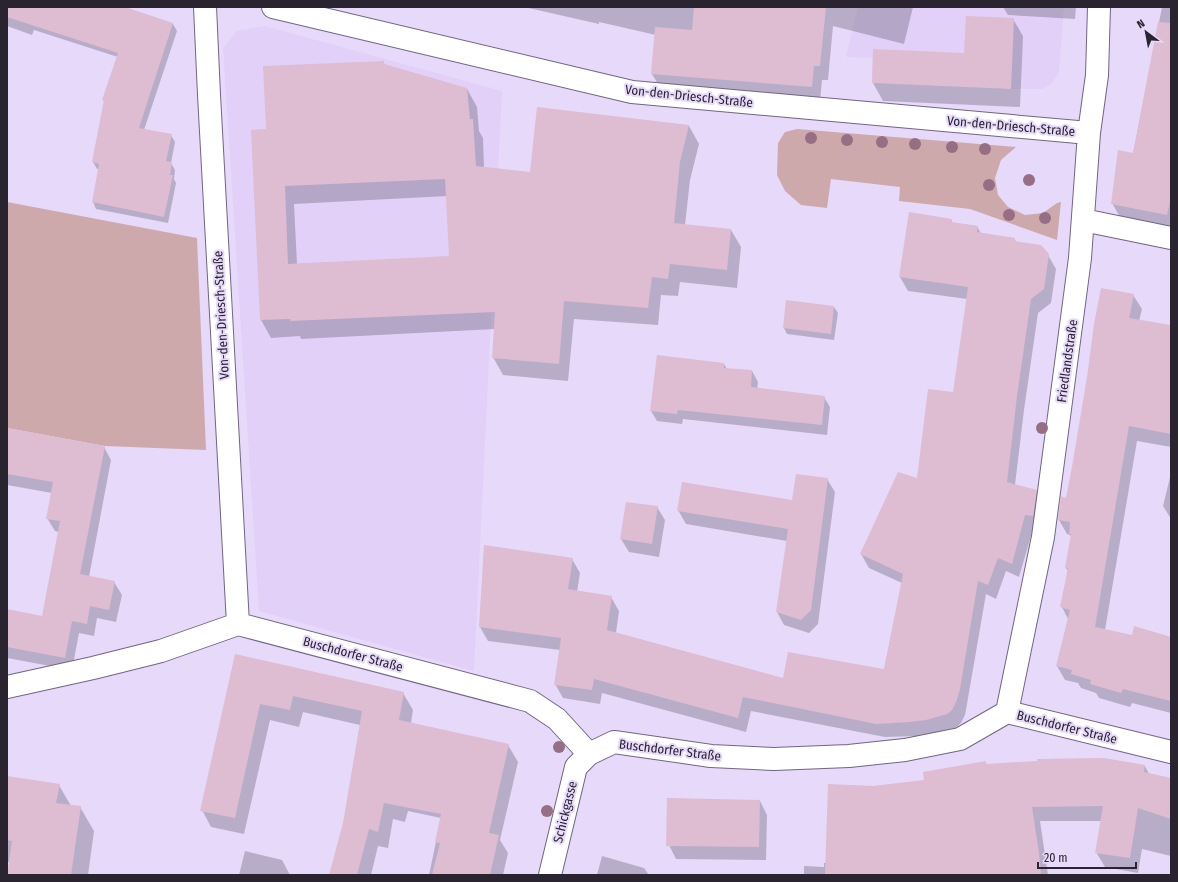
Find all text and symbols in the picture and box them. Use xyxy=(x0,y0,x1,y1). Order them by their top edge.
north arrow xyxy=(1126,12,1166,52)
text: N xyxy=(1135,17,1147,31)
street label: Von-den-Driesch-Straße xyxy=(624,82,754,110)
street label: Von-den-Driesch-Straße xyxy=(946,113,1076,139)
street label: Von-den-Driesch-Straße xyxy=(210,250,232,380)
street label: Friedlandstraße xyxy=(1054,319,1080,403)
street label: Buschdorfer Straße xyxy=(301,633,405,675)
street label: Buschdorfer Straße xyxy=(1015,707,1119,747)
street label: Buschdorfer Straße xyxy=(618,736,722,764)
street label: Schickgasse xyxy=(550,780,580,844)
scale bar xyxy=(1038,844,1136,870)
text: 20 m xyxy=(1044,851,1068,865)

